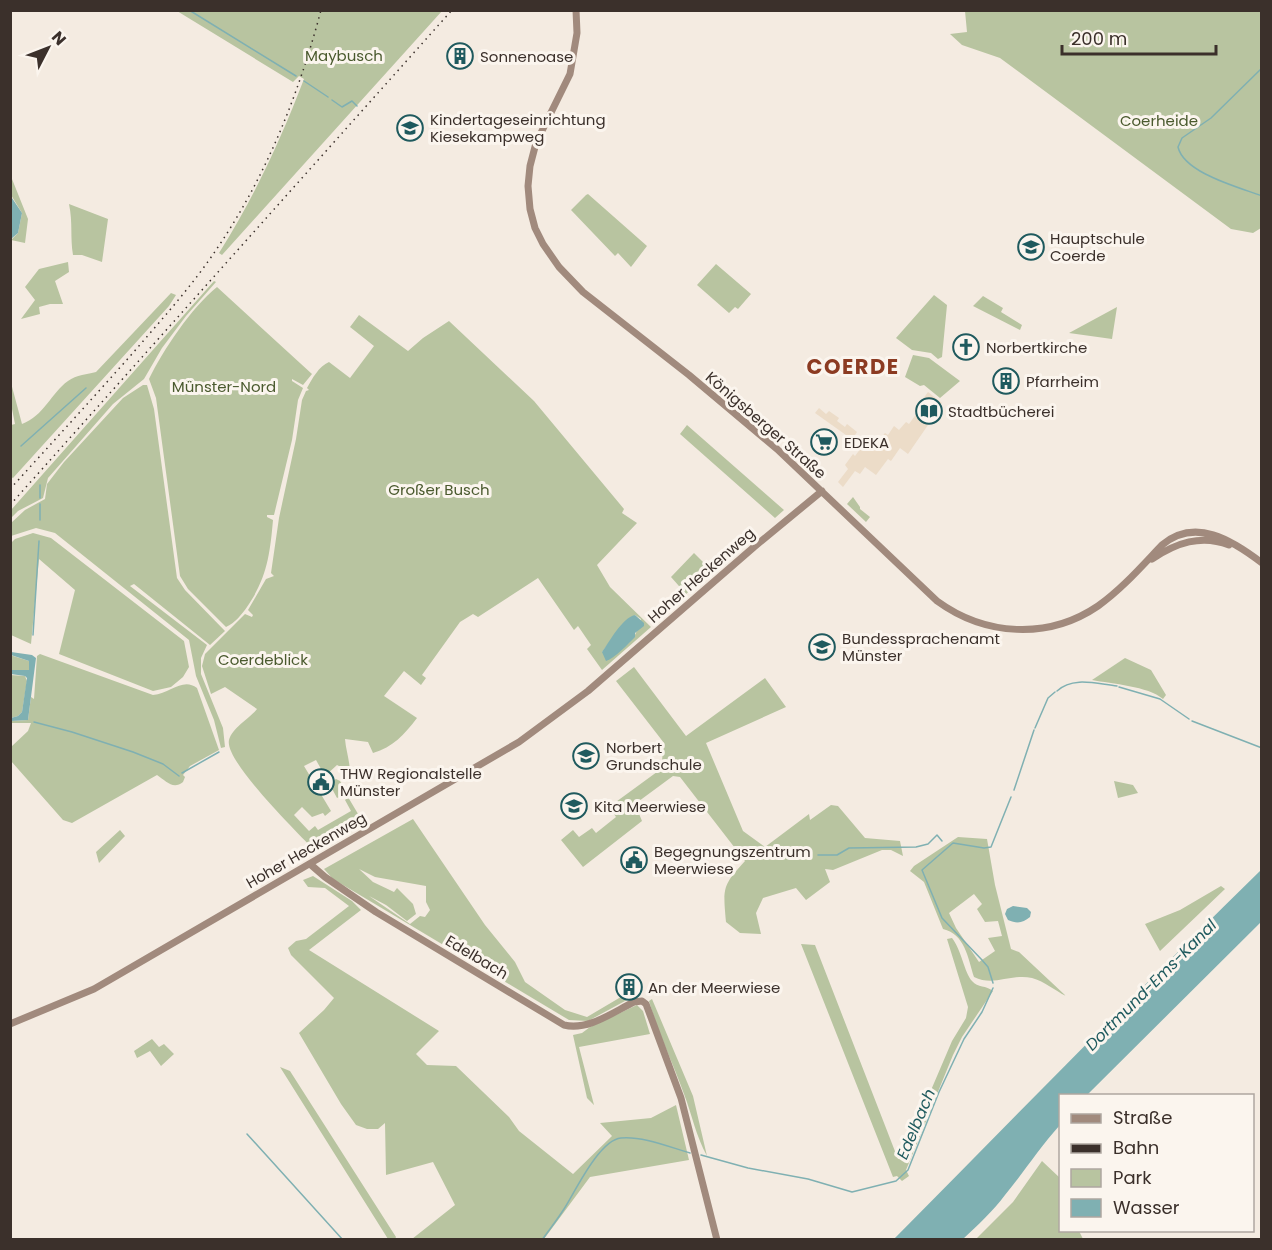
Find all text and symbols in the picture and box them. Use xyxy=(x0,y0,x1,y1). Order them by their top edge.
north arrow xyxy=(18,18,78,78)
scale bar xyxy=(1062,18,1216,56)
text: N xyxy=(46,26,71,50)
text: 200 m xyxy=(1071,26,1127,51)
building icon: Sonnenoase xyxy=(445,41,475,71)
park label: Maybusch xyxy=(305,45,383,66)
place label: Sonnenoase xyxy=(480,46,573,67)
place label: Kindertageseinrichtung Kiesekampweg xyxy=(430,109,606,147)
park label: Coerheide xyxy=(1120,110,1198,131)
school or university icon: Kindertageseinrichtung Kiesekampweg xyxy=(395,113,425,143)
place label: Hauptschule Coerde xyxy=(1050,228,1145,266)
school or university icon: Hauptschule Coerde xyxy=(1016,232,1046,262)
church icon: Norbertkirche xyxy=(951,332,981,362)
place label: Norbertkirche xyxy=(986,337,1087,358)
district label: COERDE xyxy=(806,352,900,381)
building icon: Pfarrheim xyxy=(991,366,1021,396)
street label: Königsberger Straße xyxy=(701,367,831,483)
place label: Pfarrheim xyxy=(1026,371,1099,392)
park label: Münster-Nord xyxy=(172,376,276,397)
library icon: Stadtbücherei xyxy=(914,396,944,426)
place label: Stadtbücherei xyxy=(948,401,1054,422)
supermarket icon: EDEKA xyxy=(809,427,839,457)
place label: EDEKA xyxy=(844,432,889,453)
park label: Großer Busch xyxy=(388,479,490,500)
street label: Hoher Heckenweg xyxy=(643,523,759,627)
place label: Bundessprachenamt Münster xyxy=(842,628,1000,666)
school or university icon: Bundessprachenamt Münster xyxy=(807,632,837,662)
park label: Coerdeblick xyxy=(218,649,308,670)
place label: Norbert Grundschule xyxy=(606,737,702,775)
school or university icon: Norbert Grundschule xyxy=(571,741,601,771)
place label: THW Regionalstelle Münster xyxy=(340,763,482,801)
public building icon: THW Regionalstelle Münster xyxy=(306,767,336,797)
school or university icon: Kita Meerwiese xyxy=(559,791,589,821)
place label: Kita Meerwiese xyxy=(594,796,706,817)
street label: Hoher Heckenweg xyxy=(242,807,370,893)
place label: Begegnungszentrum Meerwiese xyxy=(654,841,811,879)
public building icon: Begegnungszentrum Meerwiese xyxy=(619,845,649,875)
water label: Dortmund-Ems-Kanal xyxy=(1080,914,1222,1056)
street label: Edelbach xyxy=(442,930,512,984)
building icon: An der Meerwiese xyxy=(614,972,644,1002)
place label: An der Meerwiese xyxy=(648,977,780,998)
water label: Edelbach xyxy=(891,1085,941,1163)
legend xyxy=(1059,1094,1254,1232)
text: Straße xyxy=(1113,1105,1172,1130)
text: Bahn xyxy=(1113,1135,1159,1160)
text: Park xyxy=(1113,1165,1152,1190)
text: Wasser xyxy=(1113,1195,1180,1220)

